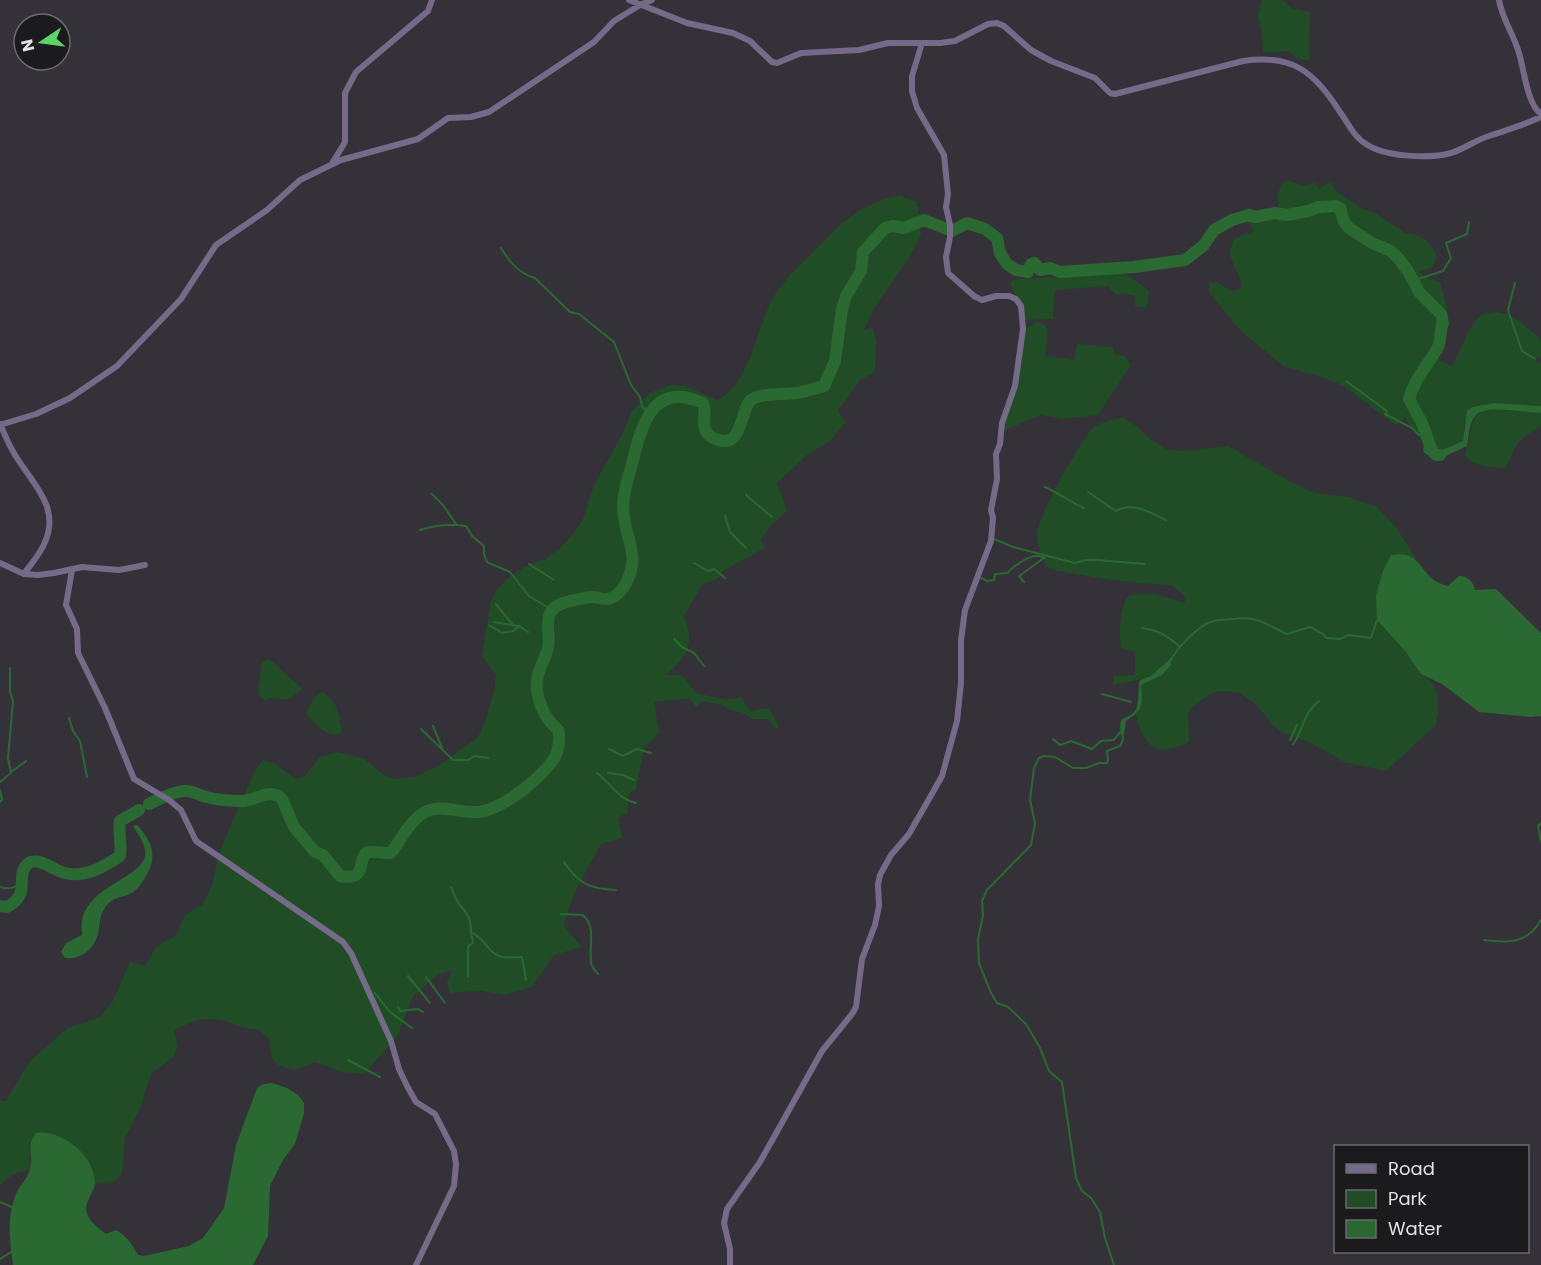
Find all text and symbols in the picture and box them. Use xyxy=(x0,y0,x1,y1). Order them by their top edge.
north arrow xyxy=(12,12,72,72)
text: N xyxy=(15,37,40,54)
legend xyxy=(1334,1145,1529,1253)
text: Road xyxy=(1388,1156,1435,1181)
text: Park xyxy=(1388,1186,1427,1211)
text: Water xyxy=(1388,1216,1442,1241)

